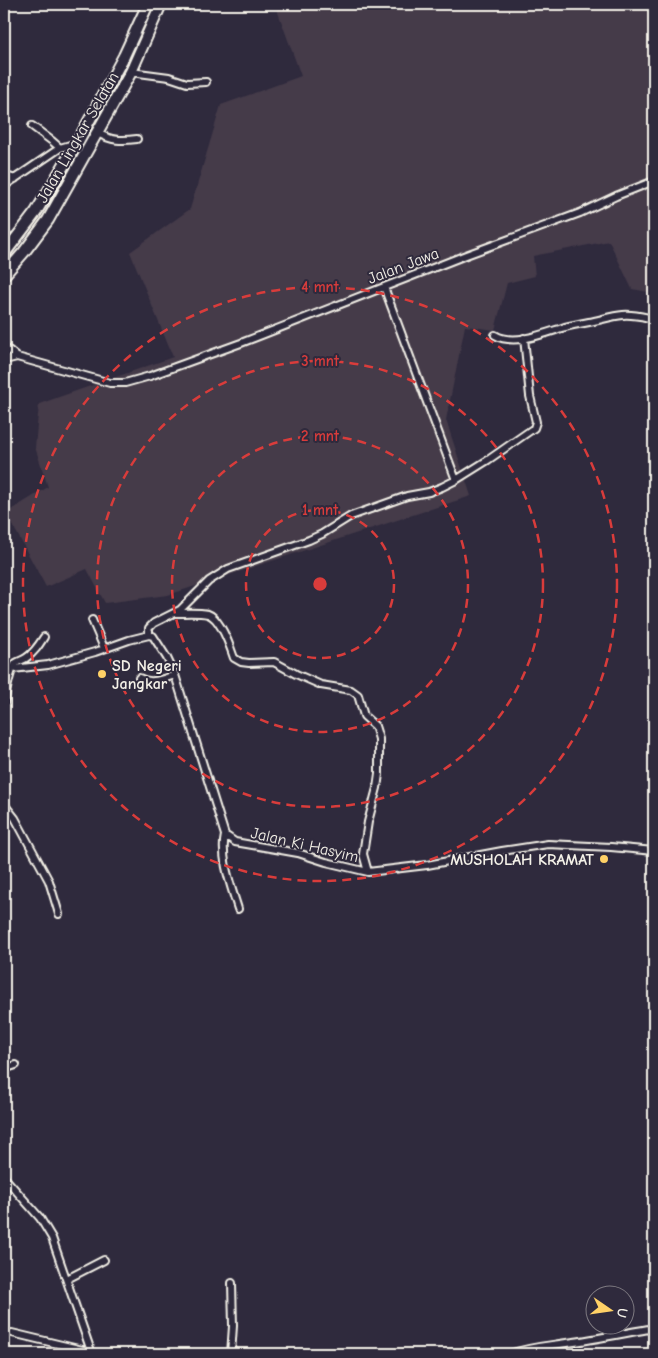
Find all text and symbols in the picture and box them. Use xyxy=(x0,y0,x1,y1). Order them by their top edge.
street label: Jalan Lingkar Selatan xyxy=(33,69,123,206)
street label: Jalan Jawa xyxy=(365,244,441,288)
text: 4 mnt xyxy=(301,278,340,296)
text: 3 mnt xyxy=(301,352,340,370)
text: 2 mnt xyxy=(301,427,340,445)
text: 1 mnt xyxy=(302,501,339,519)
centre of rings xyxy=(311,575,329,593)
place label: SD Negeri Jangkar xyxy=(112,657,182,693)
marker: SD Negeri Jangkar xyxy=(96,668,108,680)
street label: Jalan Ki Hasyim xyxy=(249,824,360,866)
place label: MUSHOLAH KRAMAT xyxy=(450,851,595,869)
marker: MUSHOLAH KRAMAT xyxy=(598,853,610,865)
north arrow xyxy=(586,1286,636,1336)
text: U xyxy=(613,1306,632,1319)

